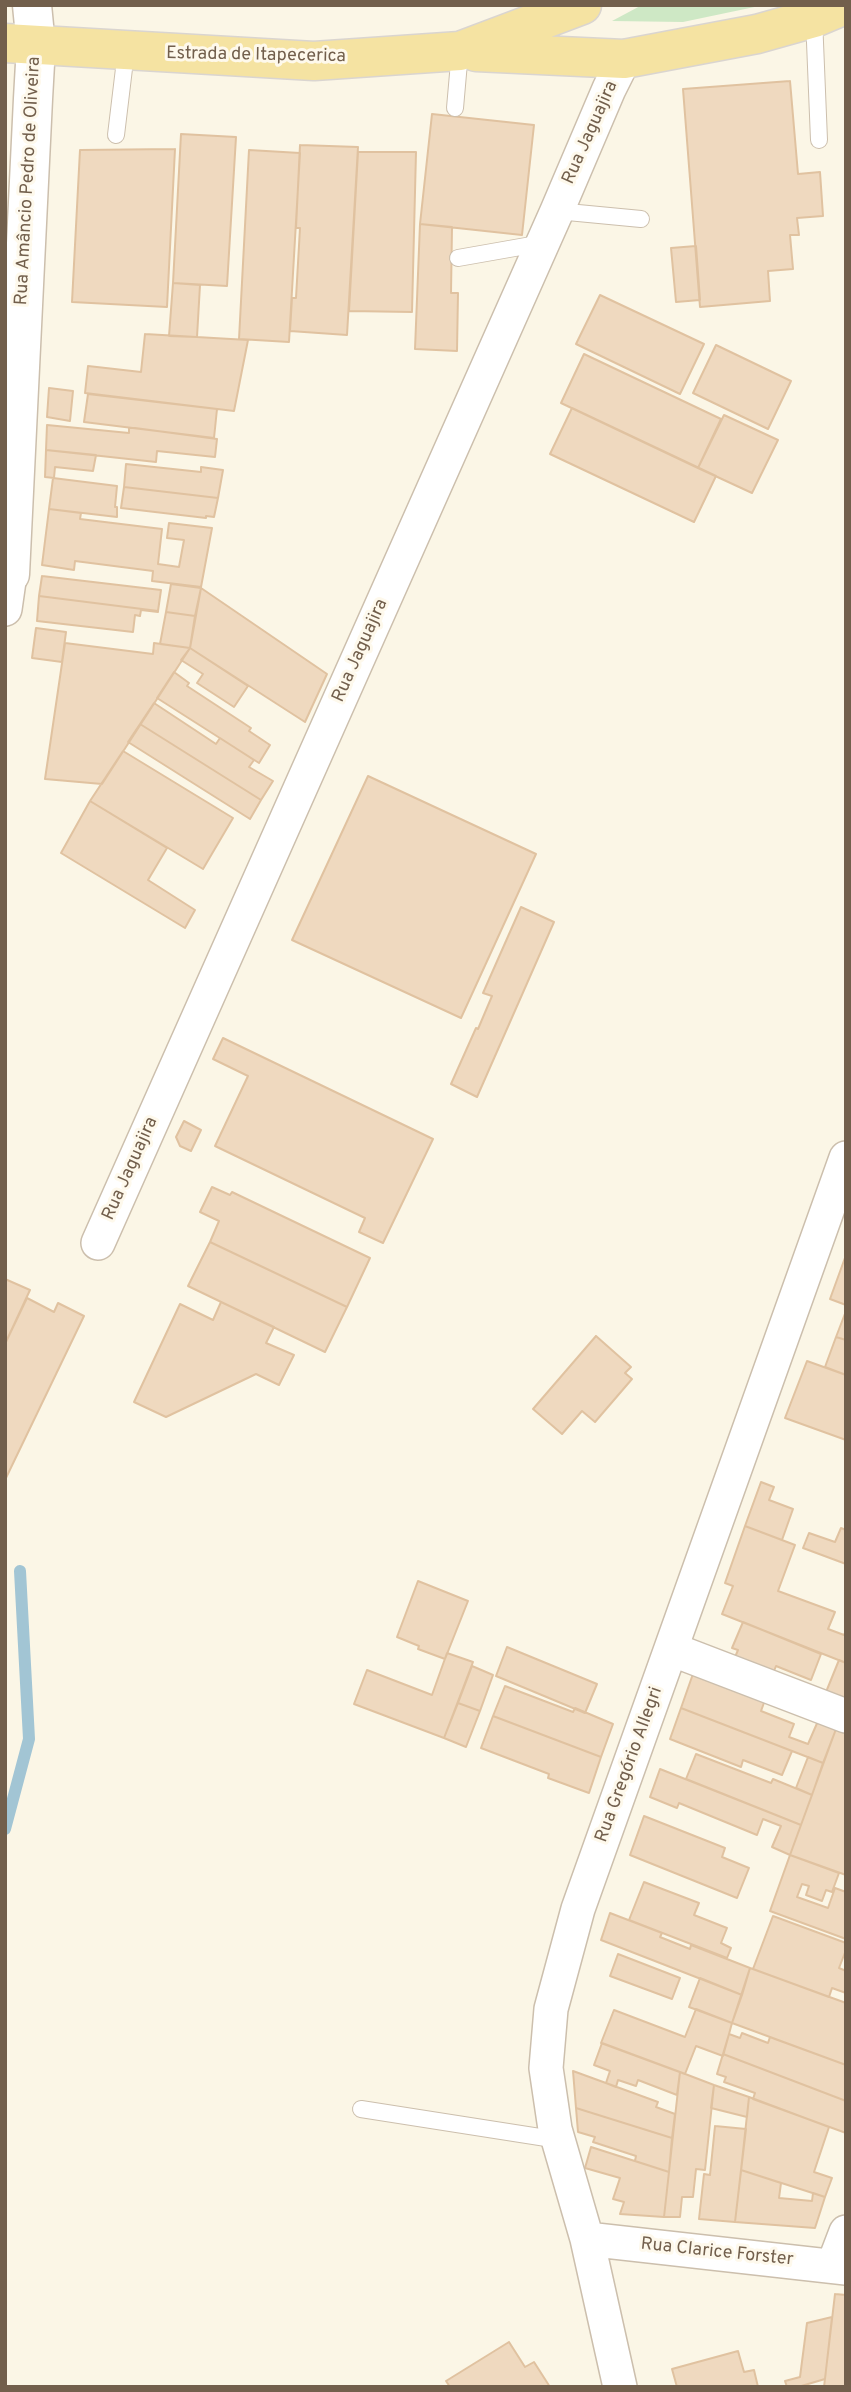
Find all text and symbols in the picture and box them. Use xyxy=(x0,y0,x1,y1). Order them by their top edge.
street label: Estrada de Itapecerica xyxy=(166,44,346,68)
street label: Rua Amâncio Pedro de Oliveira xyxy=(12,56,46,306)
street label: Rua Jaguajira xyxy=(559,78,623,188)
street label: Rua Jaguajira xyxy=(329,596,393,706)
street label: Rua Jaguajira xyxy=(99,1114,163,1224)
street label: Rua Gregório Allegri xyxy=(592,1684,668,1846)
street label: Rua Clarice Forster xyxy=(640,2234,794,2272)

